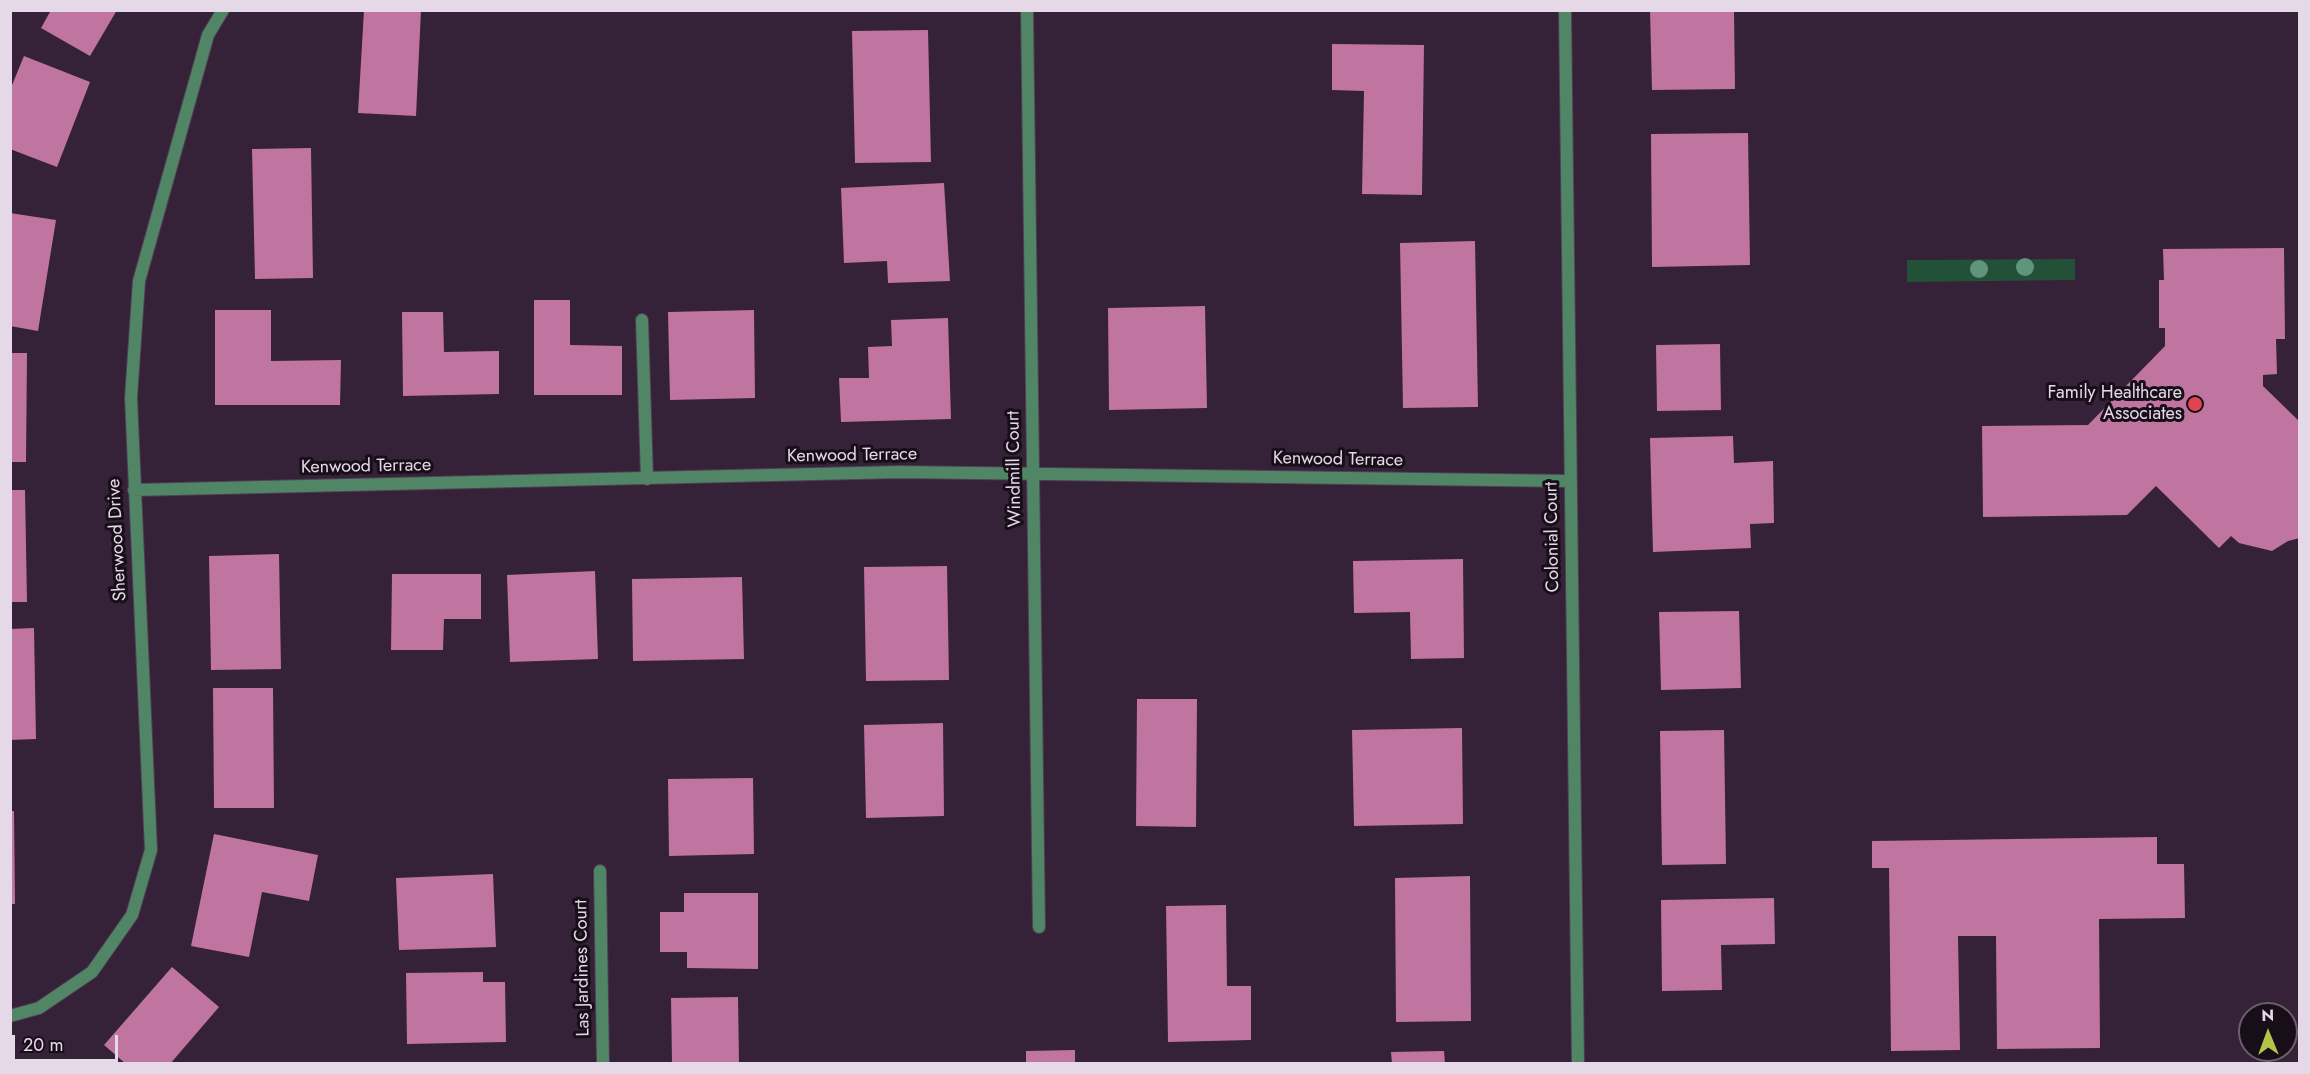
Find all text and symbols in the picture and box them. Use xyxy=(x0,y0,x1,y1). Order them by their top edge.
place label: Family Healthcare Associates xyxy=(2048,383,2182,426)
marker: Family Healthcare Associates xyxy=(2186,395,2204,413)
street label: Windmill Court xyxy=(1003,410,1027,528)
street label: Kenwood Terrace xyxy=(787,444,917,468)
street label: Kenwood Terrace xyxy=(1273,448,1403,472)
street label: Kenwood Terrace xyxy=(301,455,431,479)
street label: Sherwood Drive xyxy=(104,478,132,602)
street label: Colonial Court xyxy=(1541,482,1565,592)
street label: Las Jardines Court xyxy=(571,899,595,1037)
north arrow xyxy=(2238,1002,2298,1062)
text: N xyxy=(2261,1004,2274,1027)
scale bar xyxy=(15,1023,122,1061)
text: 20 m xyxy=(23,1032,63,1058)

